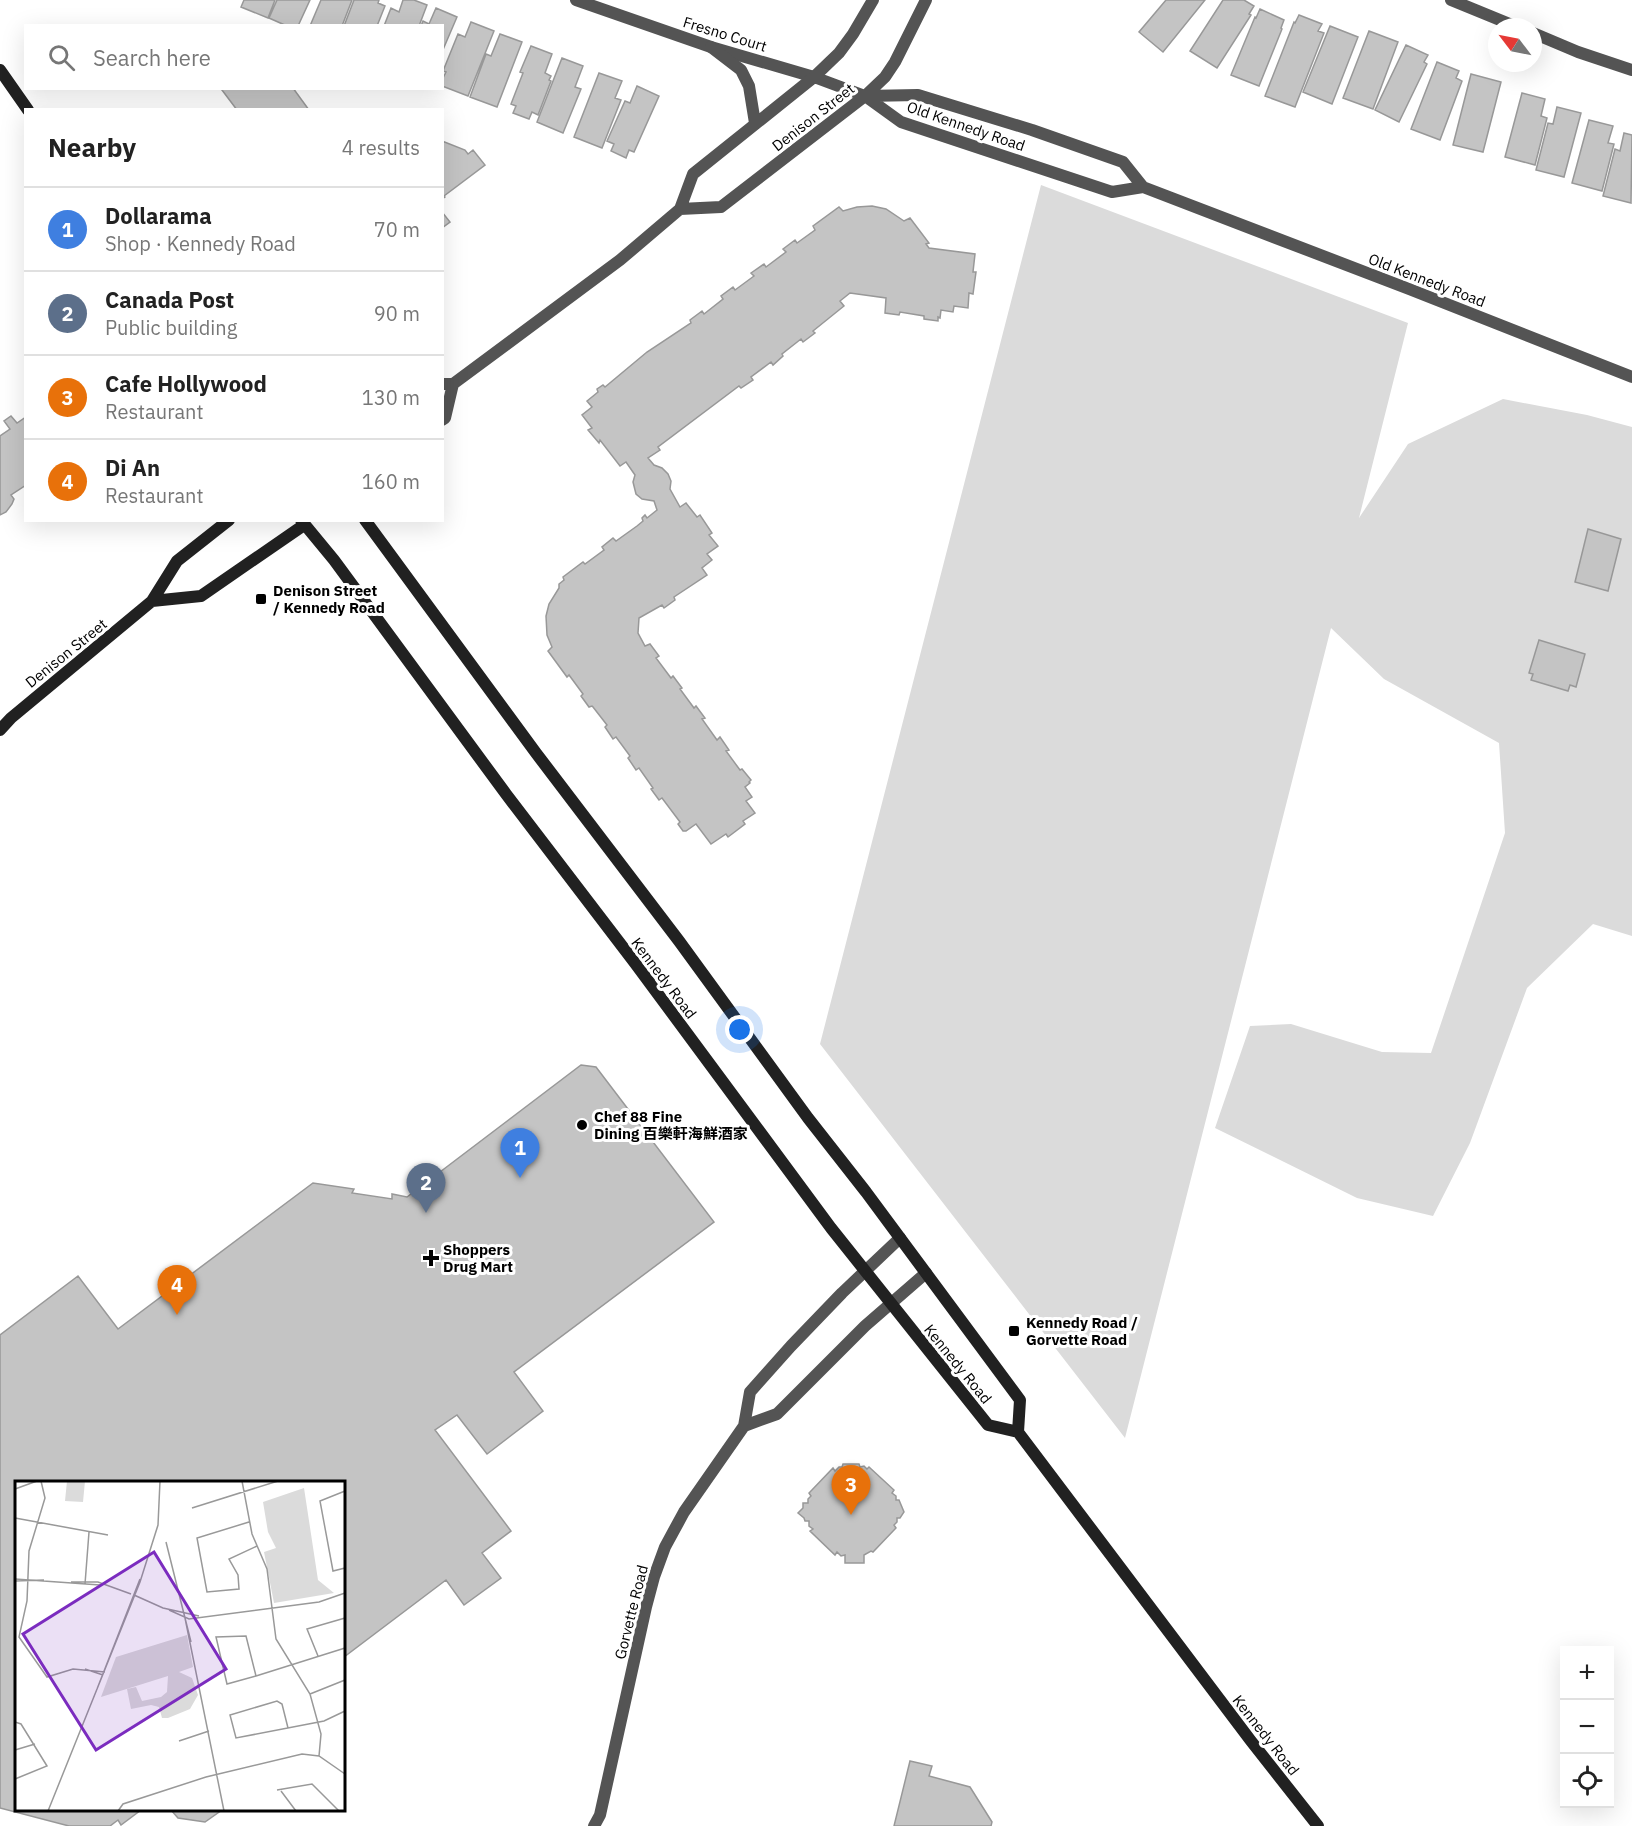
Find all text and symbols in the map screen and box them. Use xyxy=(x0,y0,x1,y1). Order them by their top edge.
street label: Fresno Court xyxy=(681,12,769,56)
north arrow xyxy=(1488,18,1542,72)
search box xyxy=(24,24,444,90)
icon: search xyxy=(45,41,78,74)
text: Search here xyxy=(93,43,211,72)
street label: Denison Street xyxy=(768,79,858,155)
street label: Old Kennedy Road xyxy=(904,97,1028,155)
text: Nearby xyxy=(48,130,136,164)
text: 4 results xyxy=(342,134,420,161)
text: Dollarama xyxy=(105,201,212,230)
text: 1 xyxy=(62,216,74,243)
text: 70 m xyxy=(374,216,420,243)
text: Shop · Kennedy Road xyxy=(105,230,296,257)
street label: Old Kennedy Road xyxy=(1366,249,1488,311)
text: Canada Post xyxy=(105,285,234,314)
text: 2 xyxy=(62,300,74,327)
text: 90 m xyxy=(374,300,420,327)
text: Public building xyxy=(105,314,237,341)
text: Cafe Hollywood xyxy=(105,369,267,398)
text: 3 xyxy=(62,384,74,411)
text: 130 m xyxy=(362,384,420,411)
text: Restaurant xyxy=(105,398,203,425)
text: Di An xyxy=(105,453,160,482)
text: 4 xyxy=(62,468,74,495)
text: 160 m xyxy=(362,468,420,495)
text: Restaurant xyxy=(105,482,203,509)
place label: Denison Street / Kennedy Road xyxy=(273,581,385,617)
marker: Denison Street / Kennedy Road xyxy=(254,592,268,606)
street label: Denison Street xyxy=(21,614,111,692)
street label: Kennedy Road xyxy=(627,934,701,1022)
your location xyxy=(725,1015,754,1044)
place label: Chef 88 Fine Dining 百樂軒海鮮酒家 xyxy=(594,1107,748,1143)
marker: Chef 88 Fine Dining 百樂軒海鮮酒家 xyxy=(575,1118,589,1132)
pin: 1 xyxy=(500,1128,540,1178)
pin: 2 xyxy=(406,1164,446,1213)
place label: Shoppers Drug Mart xyxy=(443,1240,513,1276)
marker: Shoppers Drug Mart xyxy=(424,1251,438,1265)
pin: 4 xyxy=(158,1266,196,1315)
place label: Kennedy Road / Gorvette Road xyxy=(1026,1313,1138,1349)
street label: Kennedy Road xyxy=(920,1320,996,1408)
marker: Kennedy Road / Gorvette Road xyxy=(1007,1324,1021,1338)
pin: 3 xyxy=(832,1466,870,1515)
inset map xyxy=(15,1481,345,1811)
street label: Gorvette Road xyxy=(610,1563,652,1661)
map controls xyxy=(1560,1646,1614,1808)
button: + xyxy=(1560,1646,1614,1700)
street label: Kennedy Road xyxy=(1229,1691,1303,1779)
button: − xyxy=(1560,1700,1614,1754)
button: locate xyxy=(1560,1754,1614,1808)

